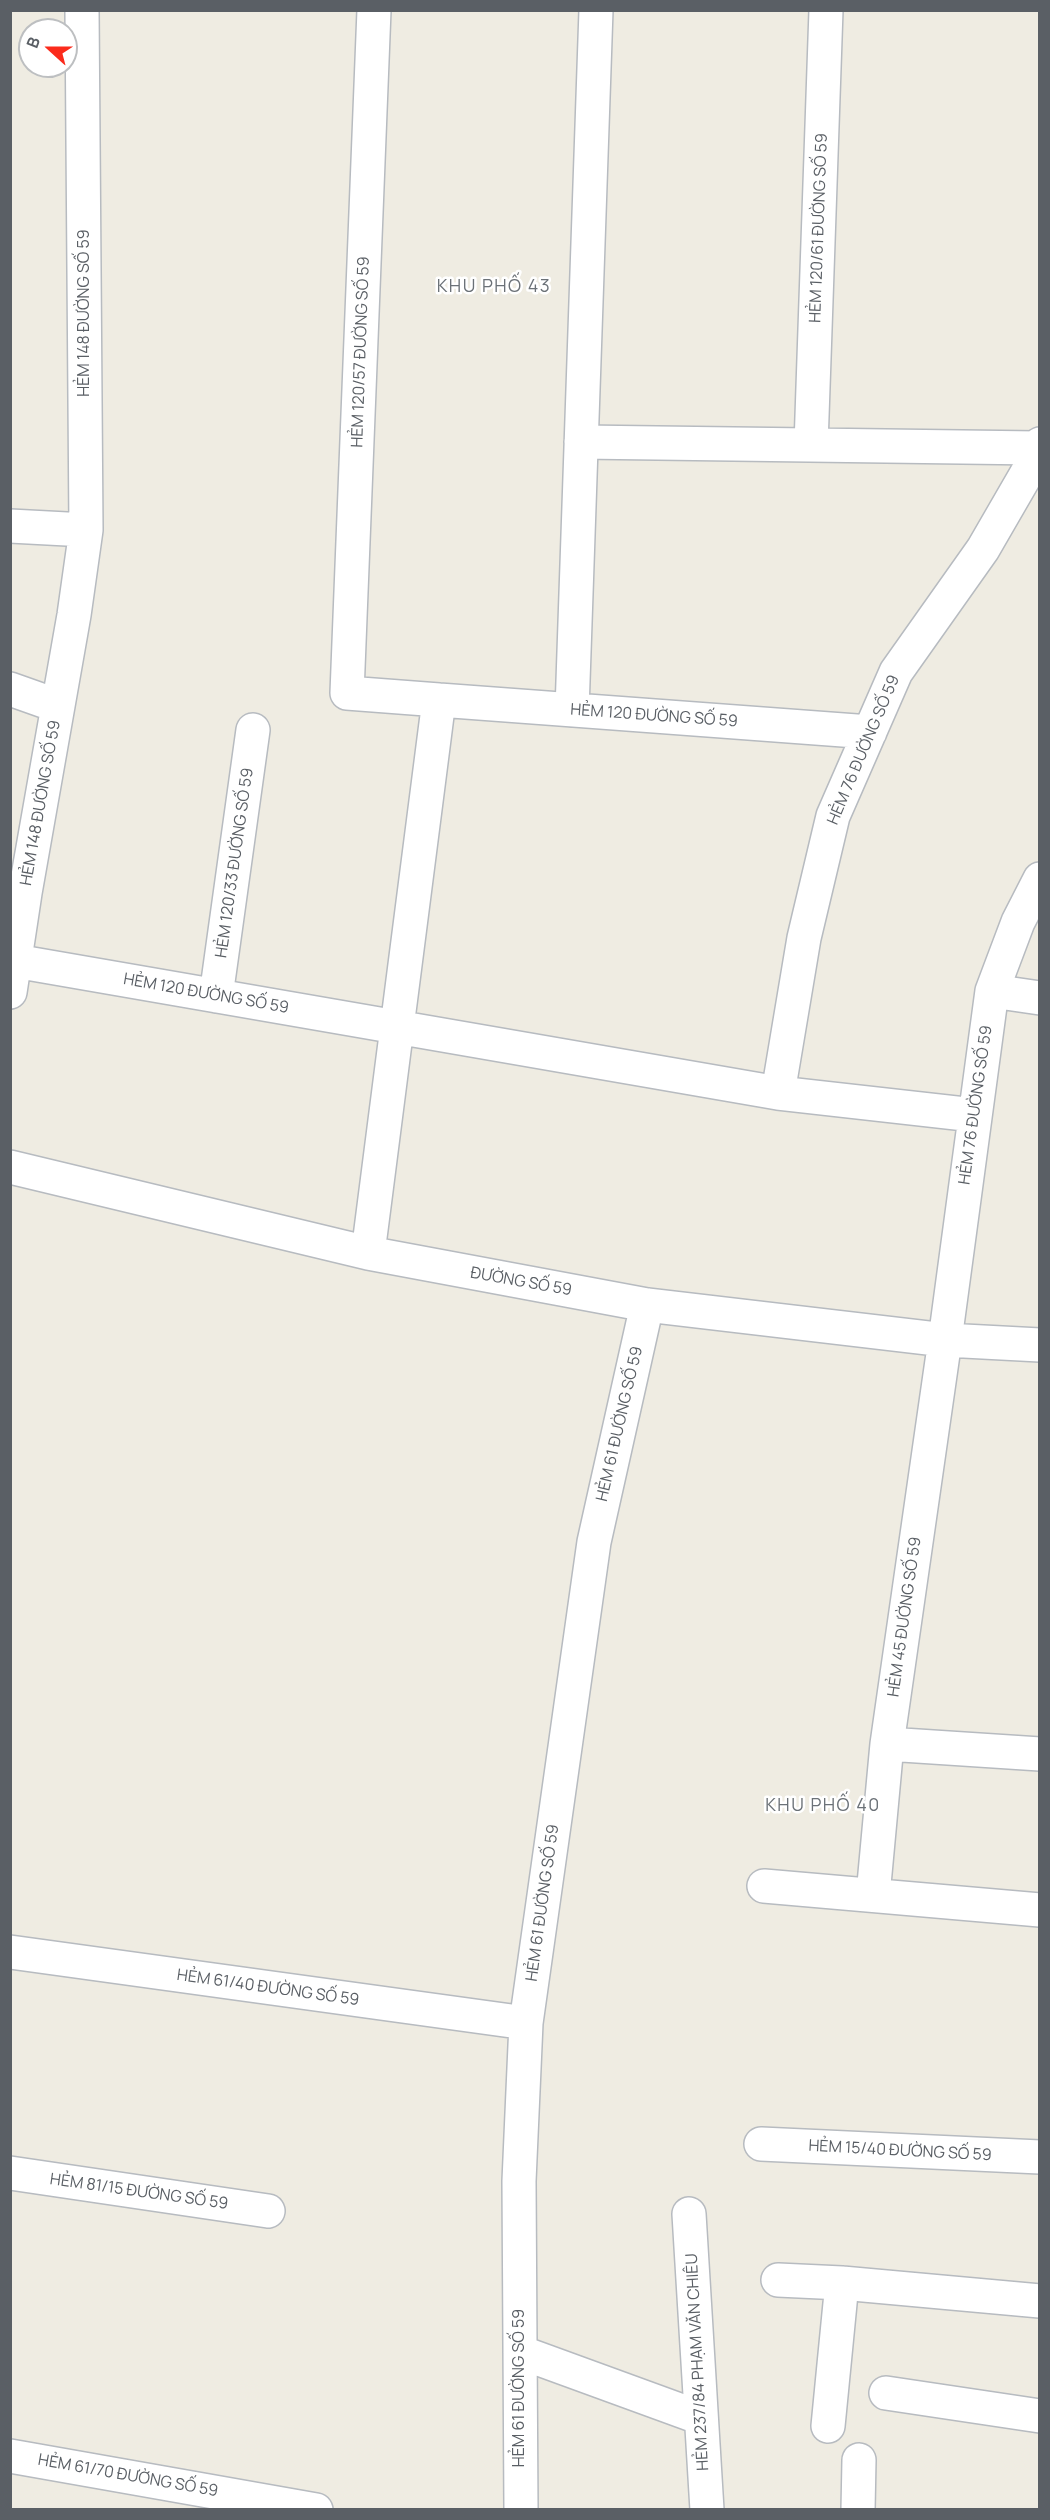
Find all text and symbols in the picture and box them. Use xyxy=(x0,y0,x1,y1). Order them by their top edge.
north arrow xyxy=(18,18,78,78)
text: B xyxy=(21,34,45,51)
street label: HẺM 120/61 ĐƯỜNG SỐ 59 xyxy=(806,133,832,323)
street label: HẺM 148 ĐƯỜNG SỐ 59 xyxy=(75,229,95,397)
street label: HẺM 120/57 ĐƯỜNG SỐ 59 xyxy=(348,256,374,448)
district label: KHU PHỐ 43 xyxy=(437,276,551,298)
street label: HẺM 76 ĐƯỜNG SỐ 59 xyxy=(824,672,904,828)
street label: HẺM 120 ĐƯỜNG SỐ 59 xyxy=(570,701,738,731)
street label: HẺM 148 ĐƯỜNG SỐ 59 xyxy=(17,719,65,887)
street label: HẺM 120/33 ĐƯỜNG SỐ 59 xyxy=(212,767,258,959)
street label: HẺM 120 ĐƯỜNG SỐ 59 xyxy=(122,970,290,1018)
street label: HẺM 76 ĐƯỜNG SỐ 59 xyxy=(955,1024,997,1186)
street label: ĐƯỜNG SỐ 59 xyxy=(469,1264,573,1300)
street label: HẺM 61 ĐƯỜNG SỐ 59 xyxy=(593,1345,647,1503)
street label: HẺM 45 ĐƯỜNG SỐ 59 xyxy=(884,1536,926,1698)
district label: KHU PHỐ 40 xyxy=(765,1795,881,1817)
street label: HẺM 61 ĐƯỜNG SỐ 59 xyxy=(522,1823,564,1983)
street label: HẺM 61/40 ĐƯỜNG SỐ 59 xyxy=(176,1966,360,2010)
street label: HẺM 15/40 ĐƯỜNG SỐ 59 xyxy=(808,2137,992,2165)
street label: HẺM 81/15 ĐƯỜNG SỐ 59 xyxy=(49,2170,229,2214)
street label: HẺM 237/84 PHẠM VĂN CHIÊU xyxy=(683,2253,713,2471)
street label: HẺM 61 ĐƯỜNG SỐ 59 xyxy=(510,2309,530,2467)
street label: HẺM 61/70 ĐƯỜNG SỐ 59 xyxy=(36,2451,220,2501)

